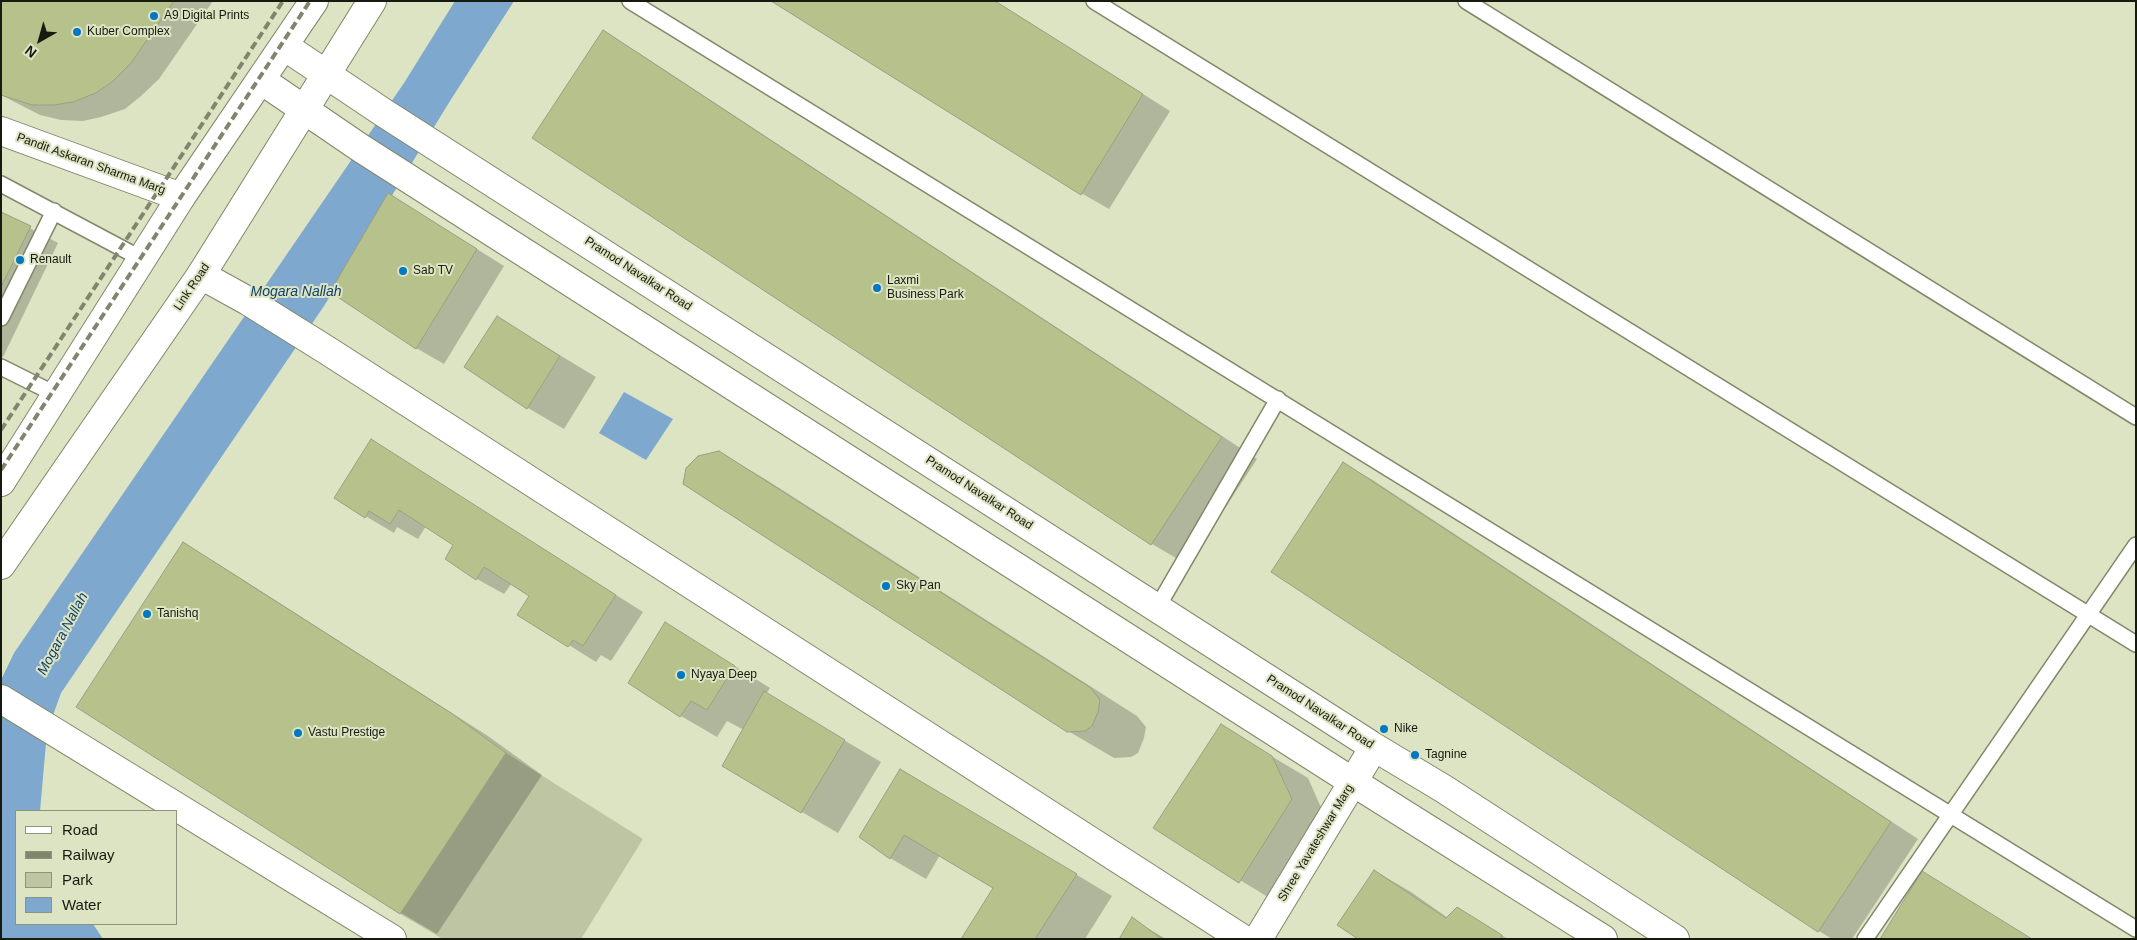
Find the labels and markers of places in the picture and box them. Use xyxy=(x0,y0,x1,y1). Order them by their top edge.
place label: A9 Digital Prints xyxy=(164,9,249,23)
marker: A9 Digital Prints xyxy=(148,10,160,22)
place label: Kuber Complex xyxy=(87,25,170,39)
marker: Kuber Complex xyxy=(71,26,83,38)
place label: Renault xyxy=(30,253,71,267)
marker: Renault xyxy=(14,254,26,266)
place label: Sab TV xyxy=(413,264,453,278)
marker: Sab TV xyxy=(397,265,409,277)
place label: Laxmi Business Park xyxy=(887,274,964,302)
marker: Laxmi Business Park xyxy=(871,282,883,294)
place label: Sky Pan xyxy=(896,579,941,593)
marker: Sky Pan xyxy=(880,580,892,592)
place label: Tanishq xyxy=(157,607,198,621)
marker: Tanishq xyxy=(141,608,153,620)
place label: Nyaya Deep xyxy=(691,668,757,682)
marker: Nyaya Deep xyxy=(675,669,687,681)
place label: Nike xyxy=(1394,722,1418,736)
marker: Nike xyxy=(1378,723,1390,735)
place label: Vastu Prestige xyxy=(308,726,385,740)
marker: Vastu Prestige xyxy=(292,727,304,739)
place label: Tagnine xyxy=(1425,748,1467,762)
marker: Tagnine xyxy=(1409,749,1421,761)

